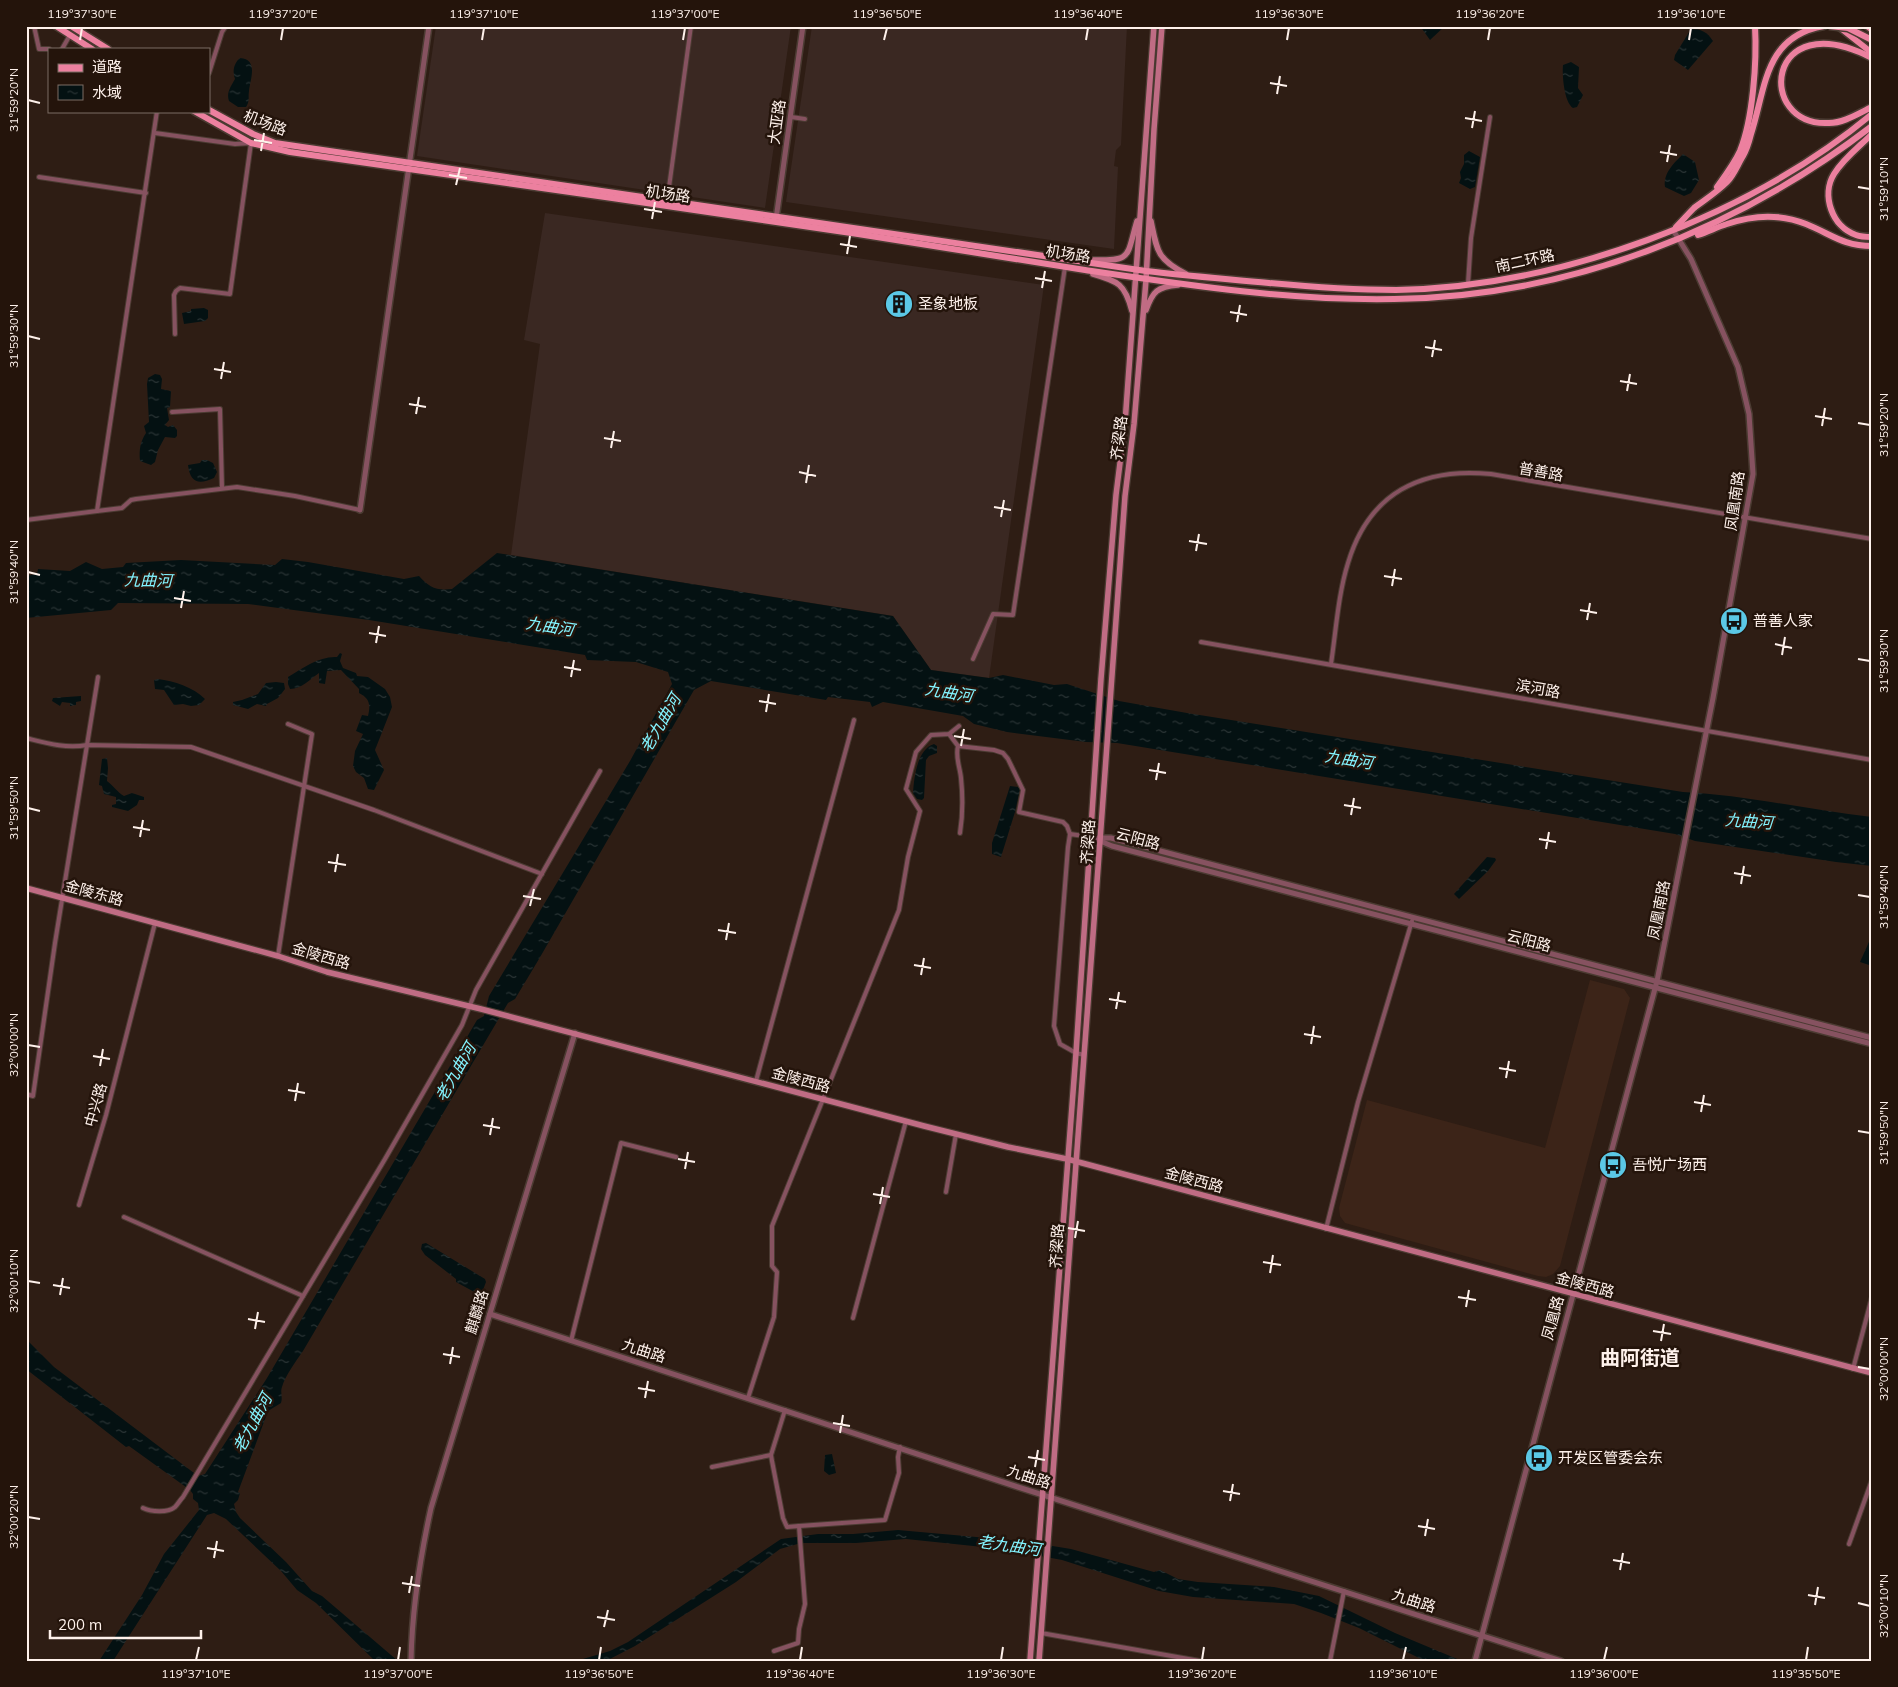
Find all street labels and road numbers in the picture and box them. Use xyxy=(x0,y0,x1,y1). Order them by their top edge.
street label: 大亚路 xyxy=(764,98,789,146)
street label: 机场路 xyxy=(241,106,290,139)
street label: 机场路 xyxy=(644,181,692,206)
street label: 机场路 xyxy=(1044,241,1092,266)
street label: 南二环路 xyxy=(1494,245,1556,276)
street label: 齐梁路 xyxy=(1106,414,1131,461)
street label: 普善路 xyxy=(1517,458,1565,485)
street label: 凤凰南路 xyxy=(1721,470,1748,532)
street label: 滨河路 xyxy=(1514,675,1562,702)
street label: 齐梁路 xyxy=(1076,819,1099,865)
street label: 云阳路 xyxy=(1114,824,1162,854)
street label: 金陵东路 xyxy=(63,876,126,909)
street label: 凤凰南路 xyxy=(1643,879,1674,941)
street label: 云阳路 xyxy=(1505,926,1553,956)
street label: 金陵西路 xyxy=(290,938,353,973)
street label: 金陵西路 xyxy=(770,1063,833,1096)
street label: 中兴路 xyxy=(80,1081,111,1129)
street label: 金陵西路 xyxy=(1163,1163,1226,1196)
street label: 齐梁路 xyxy=(1045,1223,1068,1269)
street label: 金陵西路 xyxy=(1554,1268,1617,1301)
street label: 麒麟路 xyxy=(461,1288,492,1336)
street label: 凤凰路 xyxy=(1538,1294,1568,1342)
street label: 九曲路 xyxy=(620,1335,668,1367)
street label: 九曲路 xyxy=(1005,1461,1053,1493)
street label: 九曲路 xyxy=(1390,1585,1438,1617)

